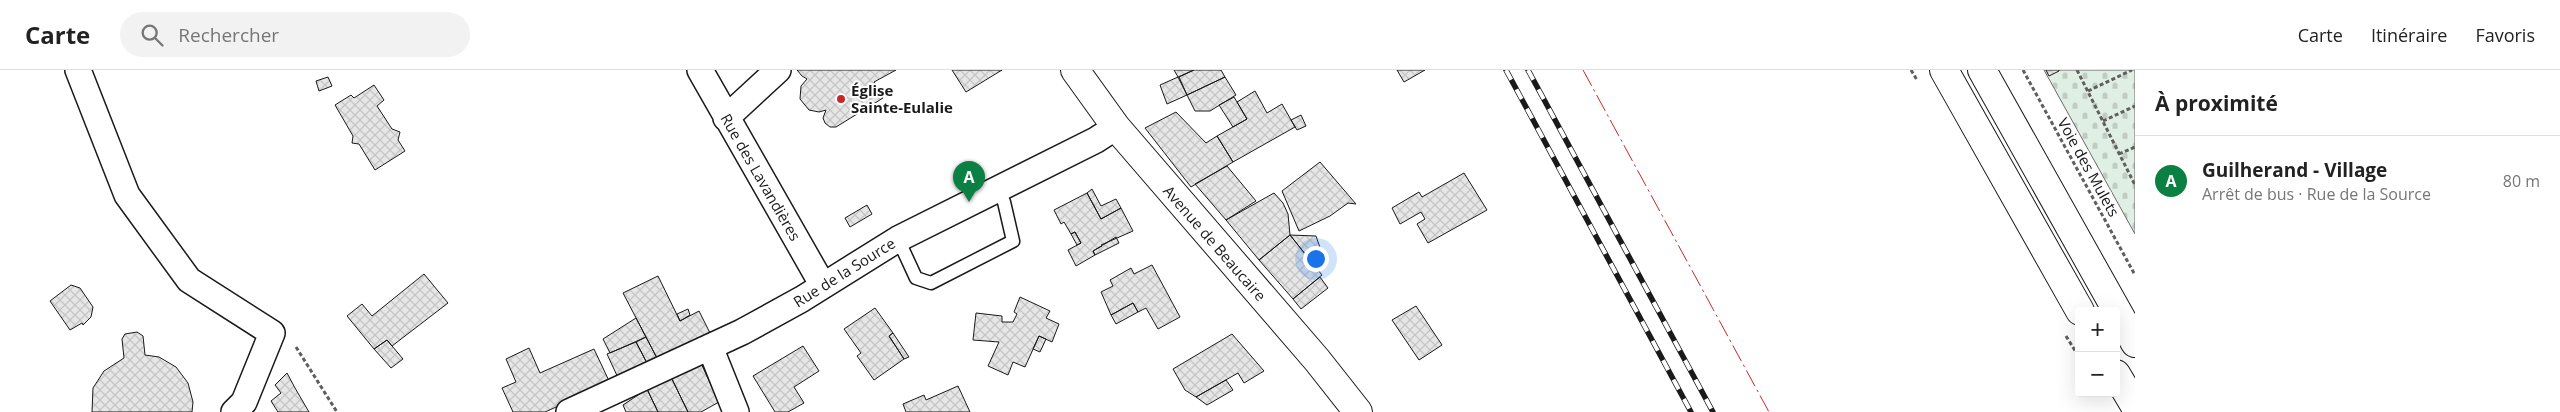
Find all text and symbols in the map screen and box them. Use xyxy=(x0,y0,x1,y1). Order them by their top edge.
search box xyxy=(120,12,470,57)
text: Carte xyxy=(25,18,90,51)
icon: search xyxy=(138,21,166,49)
text: Rechercher xyxy=(178,22,279,48)
text: Carte xyxy=(2298,23,2343,47)
text: Itinéraire xyxy=(2371,23,2447,47)
text: Favoris xyxy=(2475,23,2535,47)
place label: Église Sainte-Eulalie xyxy=(851,80,953,117)
text: À proximité xyxy=(2155,89,2278,117)
marker: Église Sainte-Eulalie xyxy=(835,93,847,105)
street label: Rue des Lavandières xyxy=(716,110,806,244)
street label: Voie des Mulets xyxy=(2054,114,2124,220)
text: Guilherand - Village xyxy=(2202,157,2387,183)
pin: A xyxy=(953,161,985,202)
text: A xyxy=(2165,170,2177,192)
text: 80 m xyxy=(2503,170,2540,192)
street label: Avenue de Beaucaire xyxy=(1159,181,1271,305)
text: Arrêt de bus · Rue de la Source xyxy=(2202,183,2431,205)
street label: Rue de la Source xyxy=(789,233,899,311)
your location xyxy=(1303,246,1329,272)
map controls xyxy=(2075,307,2120,397)
button: + xyxy=(2075,307,2120,352)
button: − xyxy=(2075,352,2120,397)

